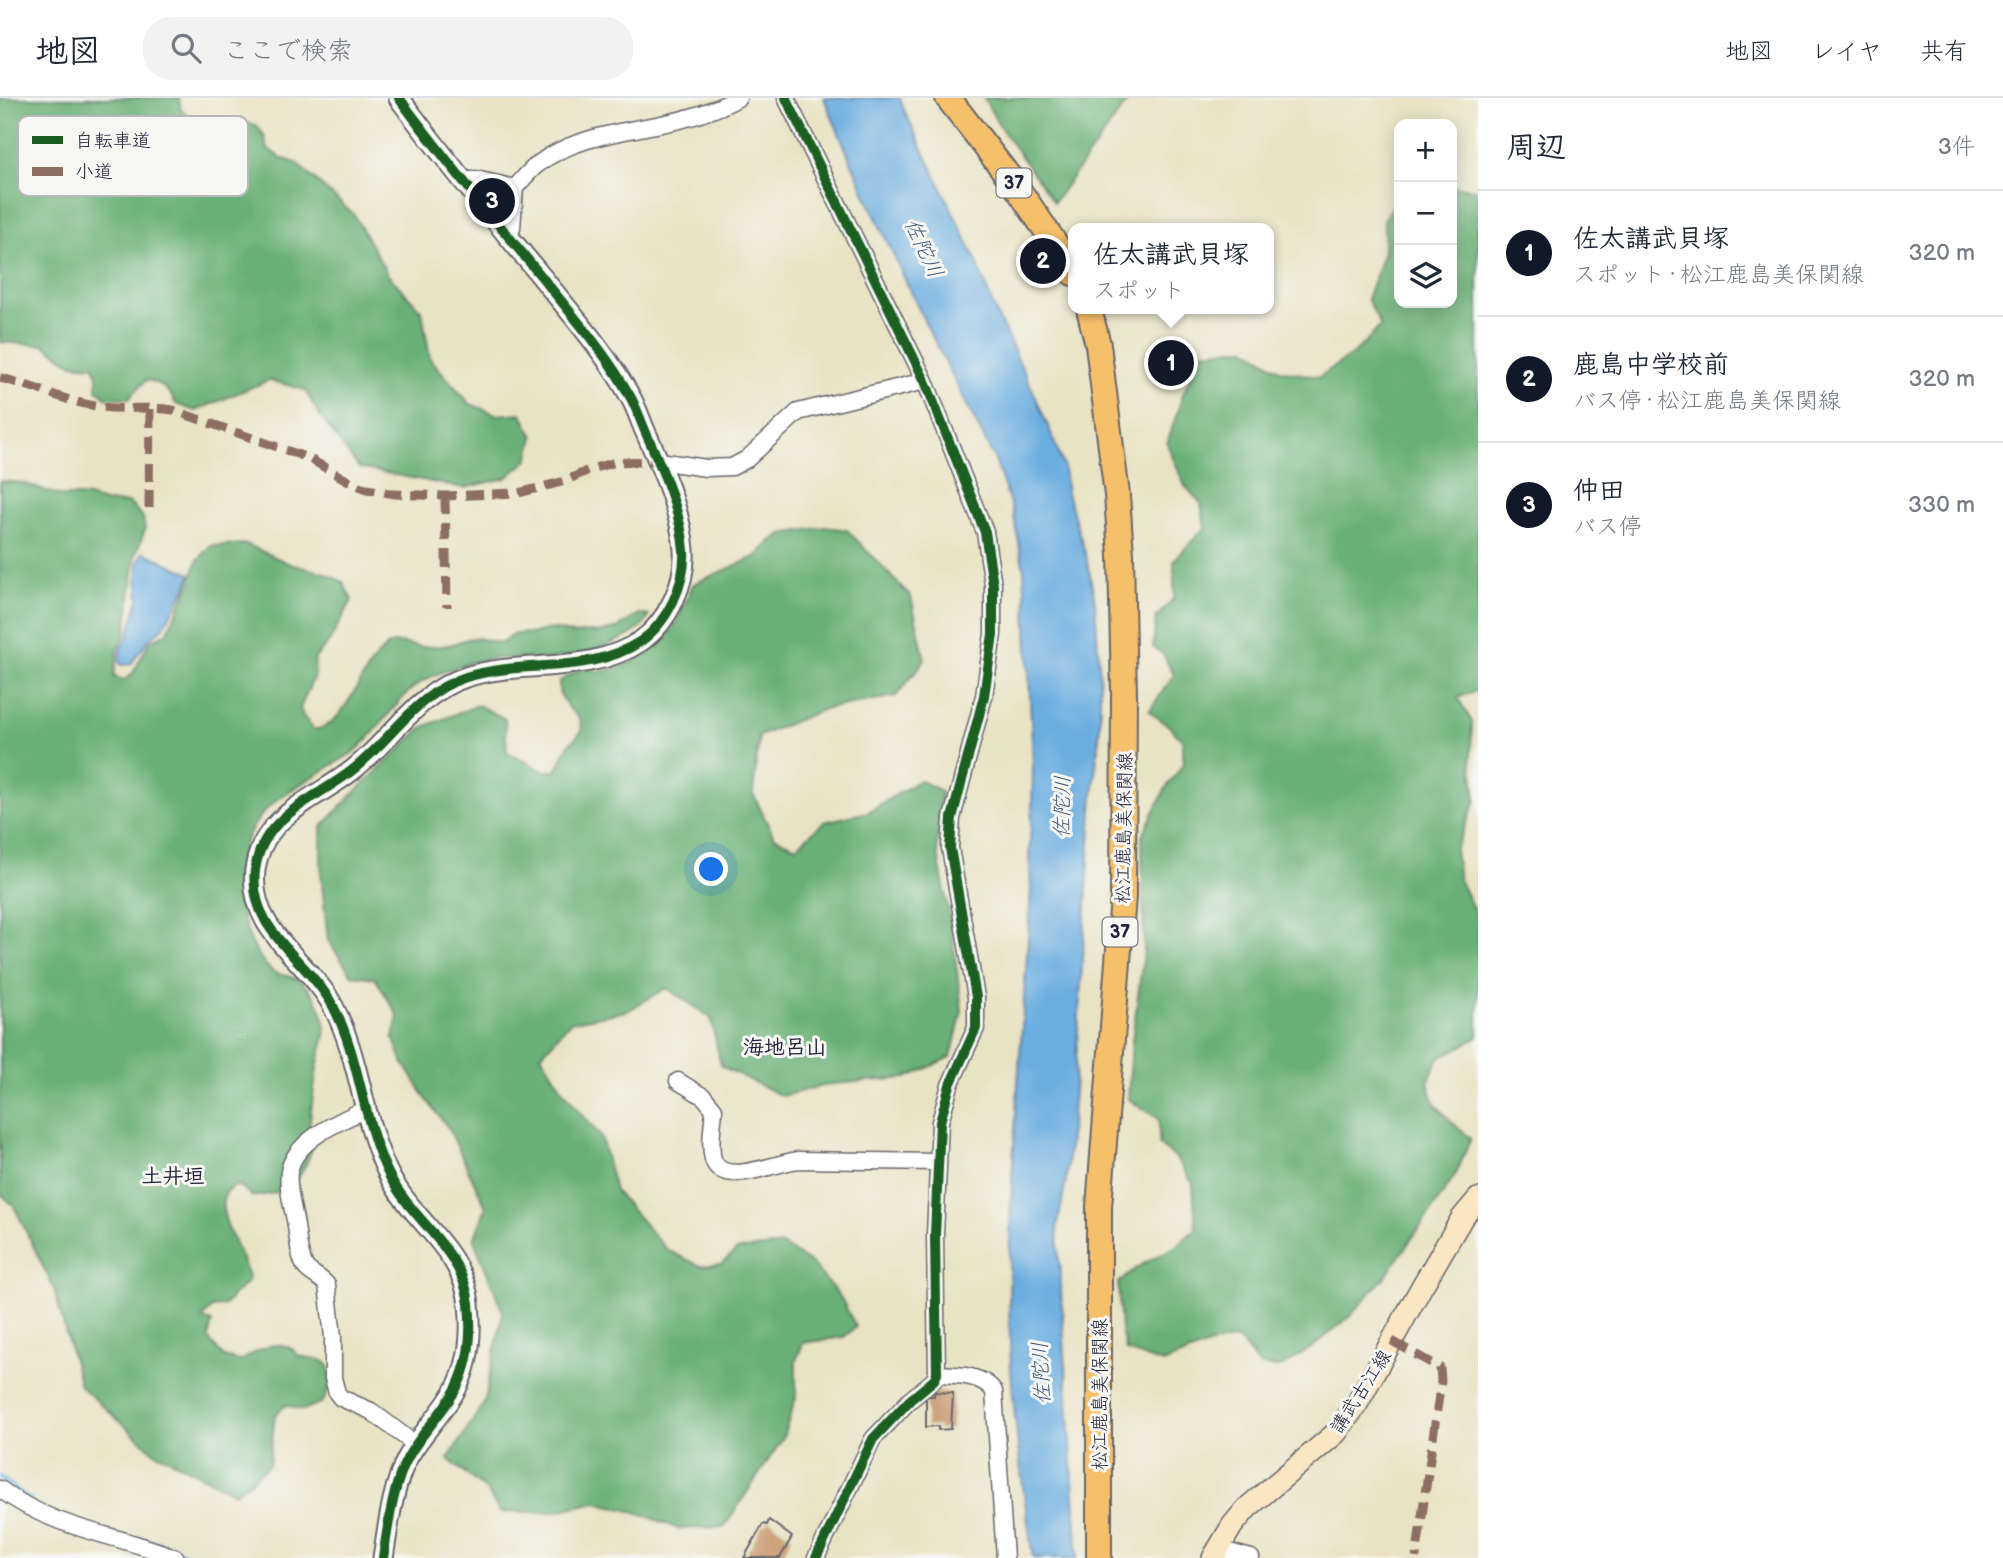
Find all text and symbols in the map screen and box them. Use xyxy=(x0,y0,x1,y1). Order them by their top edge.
search box xyxy=(143,17,633,80)
icon: search xyxy=(167,29,205,67)
text: 地図 xyxy=(35,32,101,72)
text: ここで検索 xyxy=(223,36,353,67)
text: 地図 xyxy=(1725,37,1773,66)
text: レイヤ xyxy=(1811,37,1882,66)
text: 共有 xyxy=(1920,37,1968,66)
legend xyxy=(18,116,248,196)
map controls xyxy=(1394,119,1457,308)
button: + xyxy=(1394,119,1457,182)
text: 自転車道 xyxy=(75,130,151,153)
text: 周辺 xyxy=(1506,130,1566,166)
text: 3件 xyxy=(1938,133,1975,161)
text: 小道 xyxy=(75,161,113,184)
road number: 37 xyxy=(996,168,1032,198)
pin: 3 xyxy=(469,175,515,227)
button: − xyxy=(1394,182,1457,245)
water label: 佐陀川 xyxy=(899,214,948,282)
popup xyxy=(1068,223,1274,314)
text: 佐太講武貝塚 xyxy=(1573,224,1729,255)
pin: 2 xyxy=(1020,235,1066,287)
text: 1 xyxy=(1524,239,1534,267)
text: 320 m xyxy=(1909,239,1975,267)
text: 佐太講武貝塚 xyxy=(1093,240,1249,271)
button: layers xyxy=(1394,245,1457,308)
text: スポット · 松江鹿島美保関線 xyxy=(1573,261,1864,289)
text: スポット xyxy=(1093,277,1185,305)
pin: 1 xyxy=(1148,337,1194,389)
text: 鹿島中学校前 xyxy=(1573,350,1729,381)
text: 2 xyxy=(1522,365,1536,393)
text: 320 m xyxy=(1909,365,1975,393)
text: バス停 · 松江鹿島美保関線 xyxy=(1573,387,1841,415)
text: 仲田 xyxy=(1573,476,1625,507)
text: 3 xyxy=(1522,491,1536,519)
text: 330 m xyxy=(1908,491,1975,519)
text: バス停 xyxy=(1573,513,1642,541)
street label: 松江鹿島美保関線 xyxy=(1112,752,1137,904)
water label: 佐陀川 xyxy=(1049,775,1076,839)
your location xyxy=(694,852,728,886)
road number: 37 xyxy=(1102,918,1138,946)
district label: 海地呂山 xyxy=(743,1035,827,1060)
district label: 土井垣 xyxy=(142,1164,205,1189)
street label: 松江鹿島美保関線 xyxy=(1089,1318,1112,1470)
water label: 佐陀川 xyxy=(1027,1341,1056,1405)
street label: 講武古江線 xyxy=(1326,1346,1397,1438)

